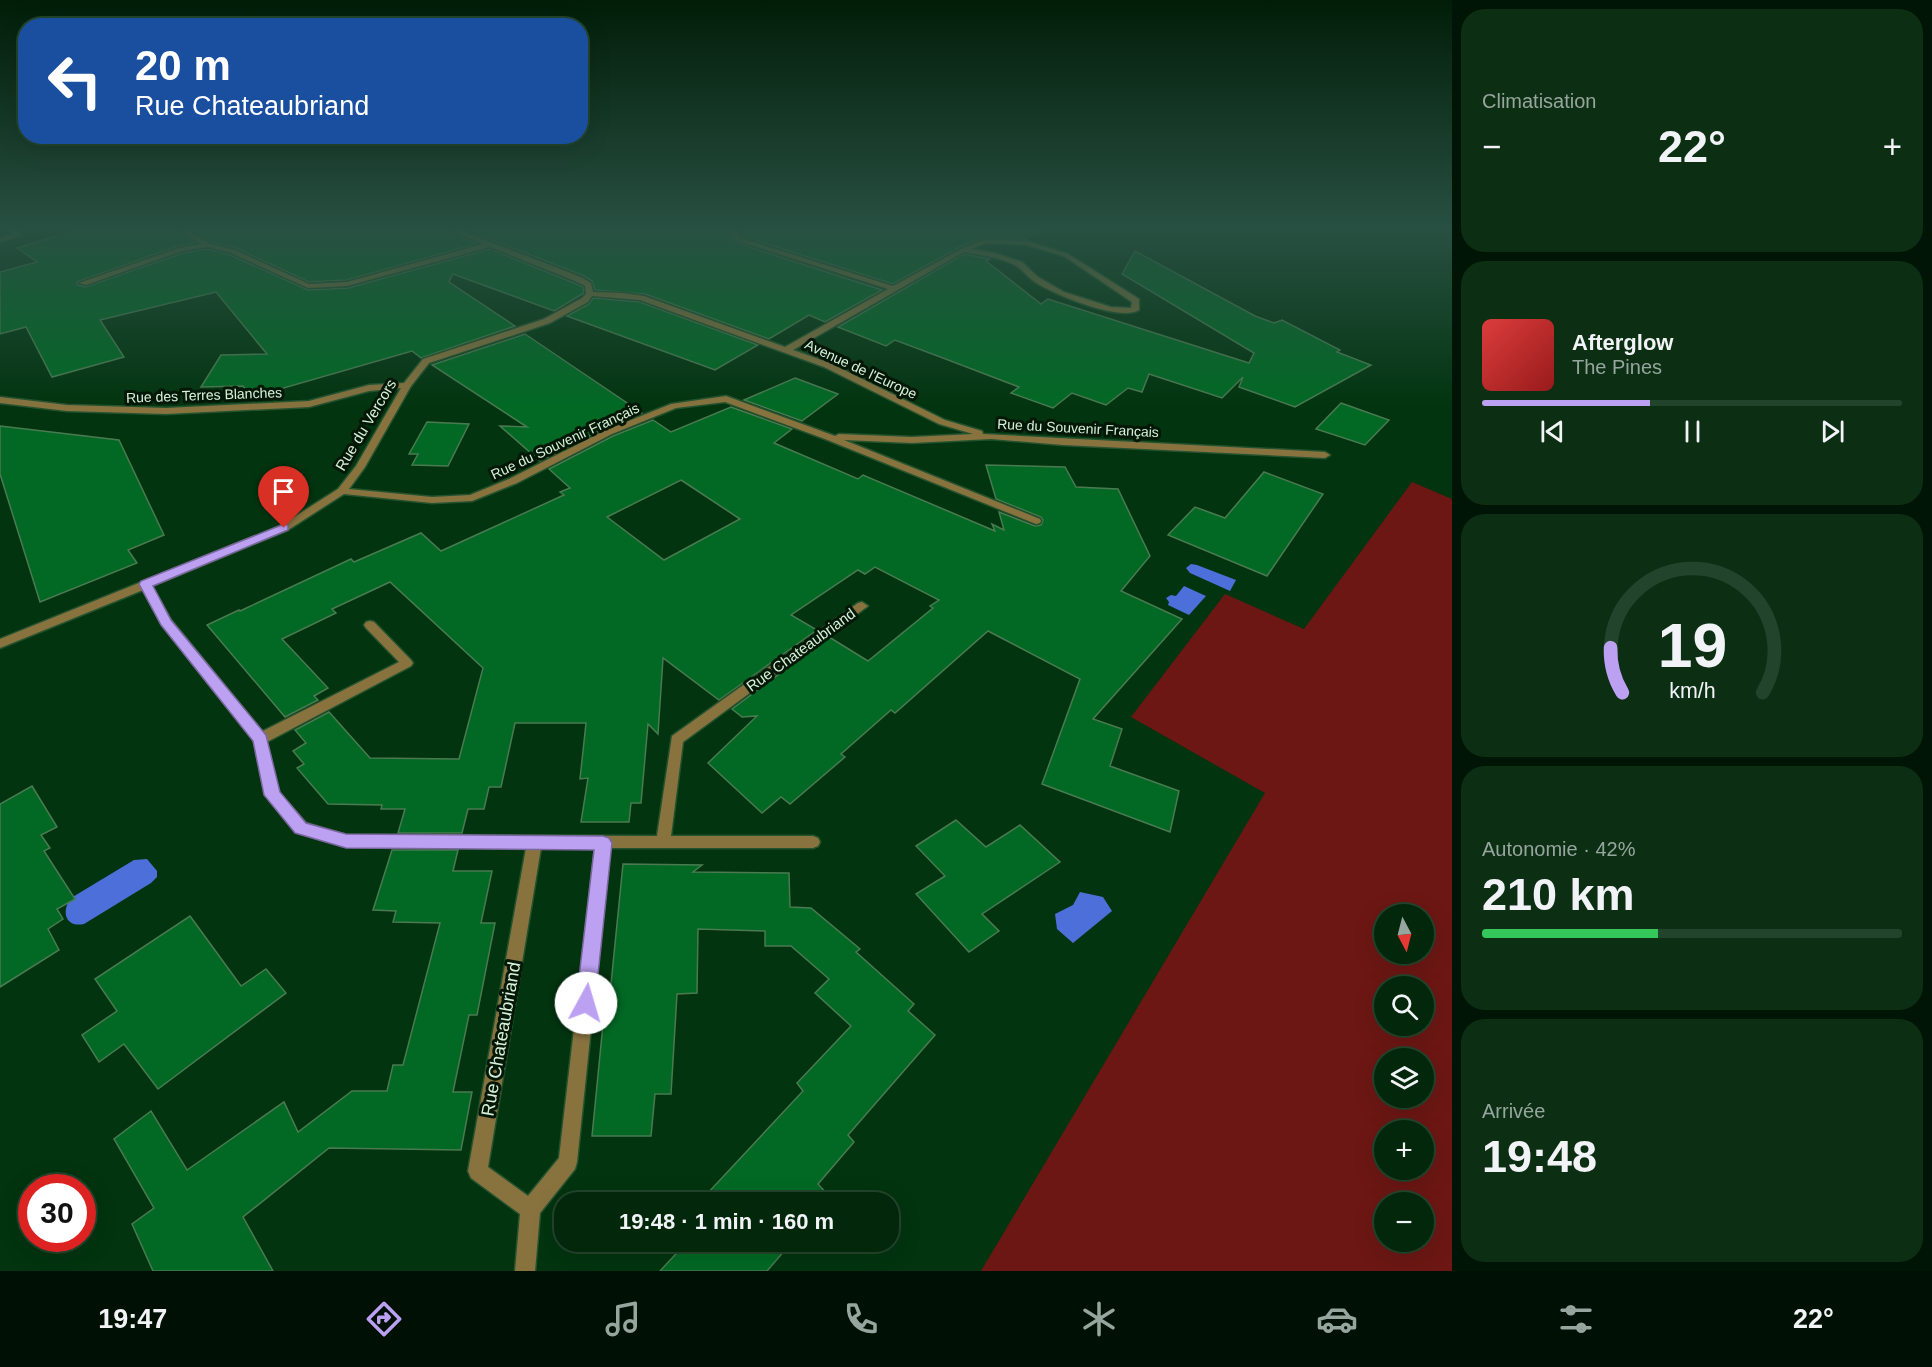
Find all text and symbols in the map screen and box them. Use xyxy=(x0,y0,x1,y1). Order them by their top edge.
icon: left xyxy=(36,42,114,120)
text: 20 m xyxy=(135,42,231,89)
text: Climatisation xyxy=(1482,90,1596,112)
text: Rue Chateaubriand xyxy=(135,91,369,121)
text: 22° xyxy=(1658,121,1726,172)
text: − xyxy=(1482,128,1501,165)
text: + xyxy=(1883,128,1902,165)
text: Afterglow xyxy=(1572,330,1673,355)
street label: Avenue de l'Europe xyxy=(803,336,920,402)
text: The Pines xyxy=(1572,356,1662,378)
street label: Rue du Vercors xyxy=(332,376,399,473)
street label: Rue des Terres Blanches xyxy=(126,384,282,406)
street label: Rue du Souvenir Français xyxy=(488,400,642,482)
icon: previous xyxy=(1536,415,1569,448)
icon: pause xyxy=(1676,415,1709,448)
icon: next xyxy=(1816,415,1849,448)
street label: Rue du Souvenir Français xyxy=(997,416,1159,440)
pin xyxy=(258,466,309,528)
icon: arrive xyxy=(267,475,300,508)
street label: Rue Chateaubriand xyxy=(743,604,858,695)
text: 19 xyxy=(1657,611,1727,680)
text: km/h xyxy=(1669,679,1715,703)
text: Autonomie · 42% xyxy=(1482,838,1635,860)
text: 210 km xyxy=(1482,869,1635,920)
north arrow xyxy=(1374,904,1434,964)
map controls xyxy=(1374,904,1434,1252)
street label: Rue Chateaubriand xyxy=(478,960,524,1118)
position arrow xyxy=(554,971,618,1035)
button: search xyxy=(1374,976,1434,1036)
button: layers xyxy=(1374,1048,1434,1108)
text: Arrivée xyxy=(1482,1100,1545,1122)
button: + xyxy=(1374,1120,1434,1180)
text: 19:48 xyxy=(1482,1131,1597,1182)
speed limit sign: 30 xyxy=(18,1174,96,1252)
button: − xyxy=(1374,1192,1434,1252)
text: 19:48 · 1 min · 160 m xyxy=(619,1209,834,1234)
icon: directions xyxy=(363,1298,405,1340)
icon: music xyxy=(602,1298,644,1340)
icon: phone xyxy=(840,1298,882,1340)
icon: climate xyxy=(1078,1298,1120,1340)
icon: car xyxy=(1316,1298,1358,1340)
icon: filters xyxy=(1555,1298,1597,1340)
text: 19:47 xyxy=(98,1304,167,1334)
text: 22° xyxy=(1793,1304,1834,1334)

